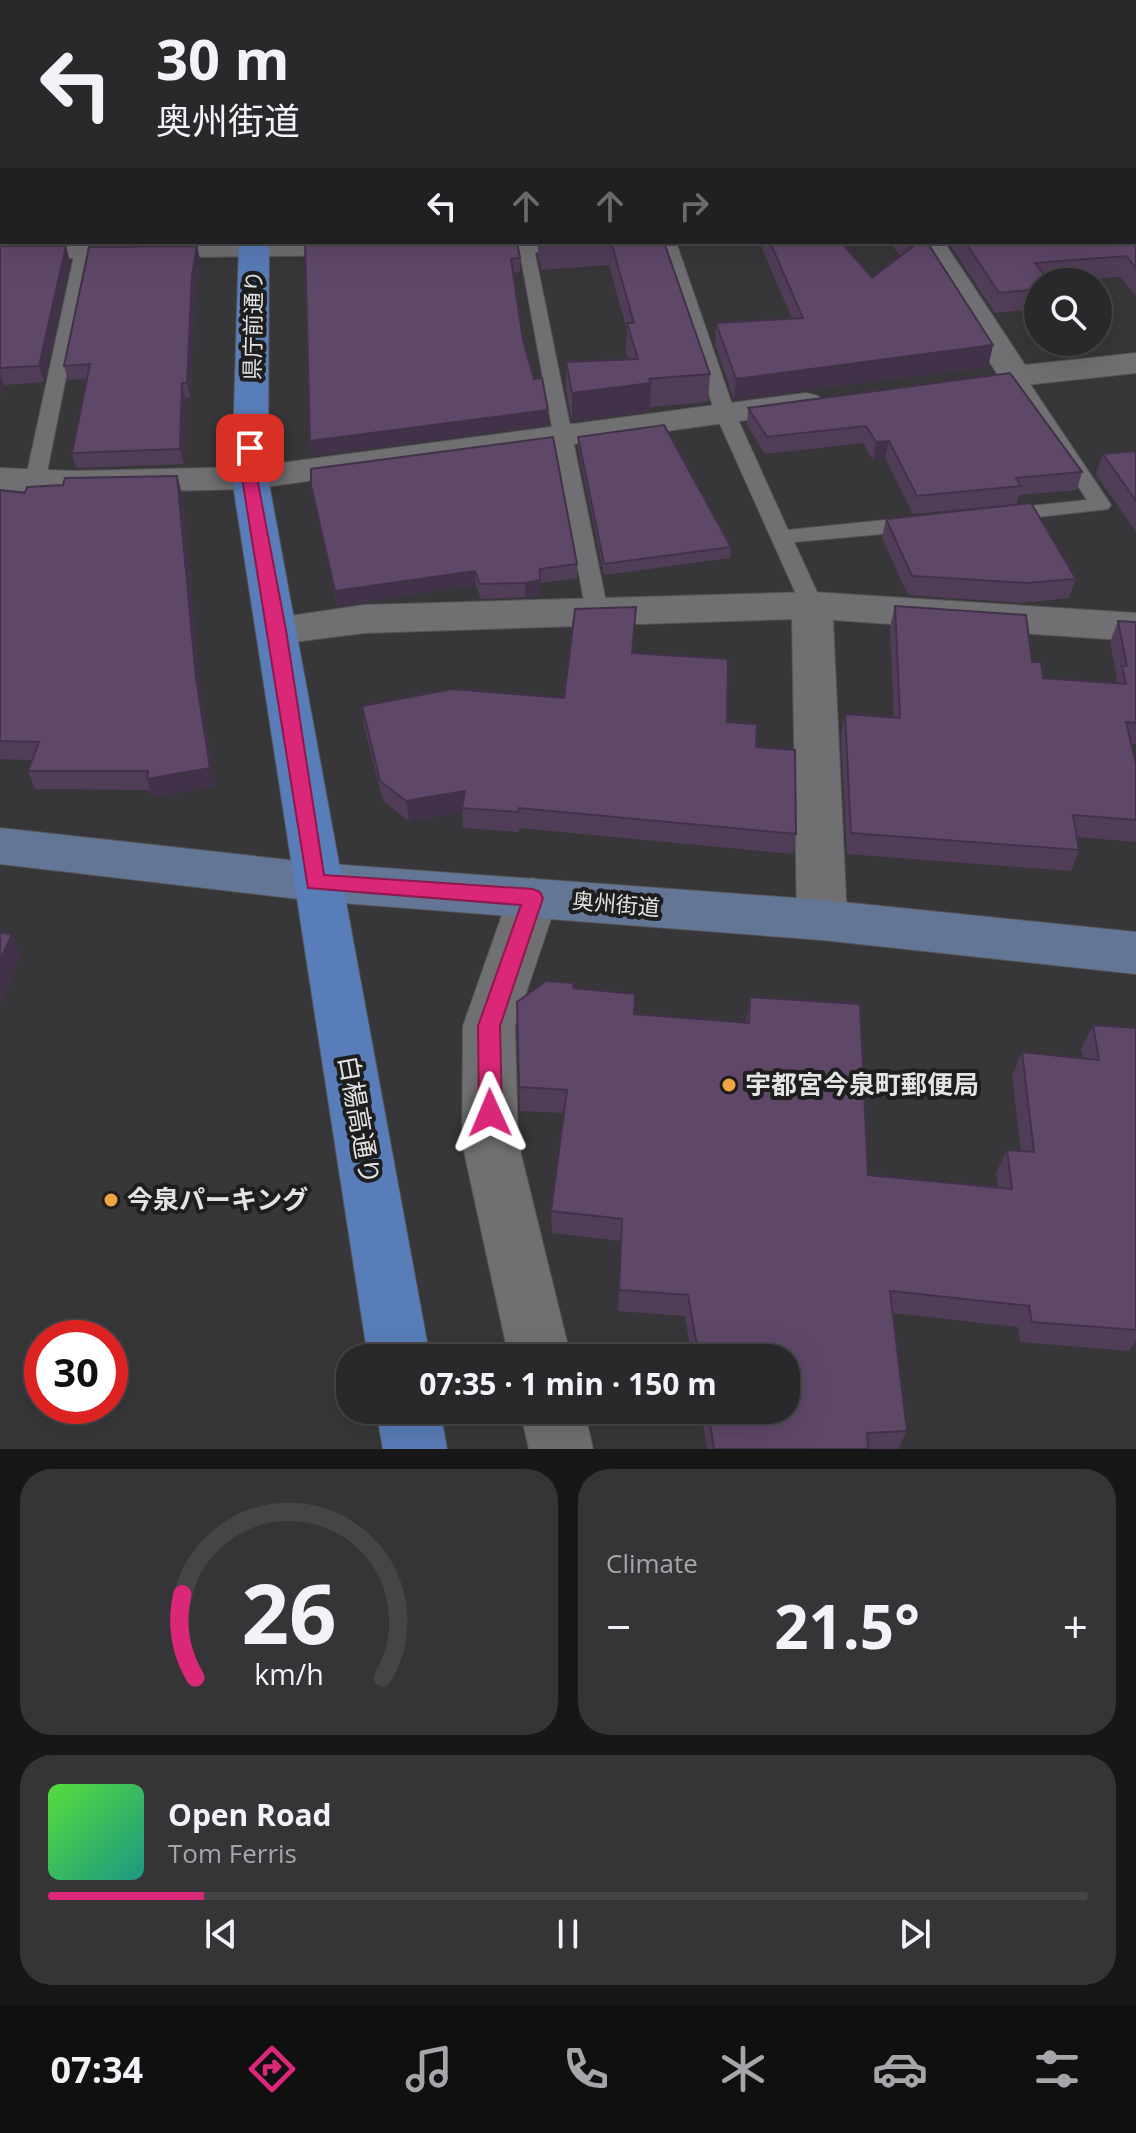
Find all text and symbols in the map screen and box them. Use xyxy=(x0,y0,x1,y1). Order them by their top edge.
text: 30 m xyxy=(156,20,290,96)
icon: left xyxy=(24,32,128,136)
text: 奥州街道 xyxy=(156,96,300,145)
icon: left xyxy=(420,184,464,228)
icon: ahead xyxy=(504,184,548,228)
icon: ahead xyxy=(588,184,632,228)
icon: right xyxy=(672,184,716,228)
map controls xyxy=(1024,268,1112,356)
button: search xyxy=(1024,268,1112,356)
street label: 県庁前通り xyxy=(236,270,268,380)
pin xyxy=(216,414,284,482)
icon: arrive xyxy=(228,426,272,470)
street label: 奥州街道 xyxy=(571,884,661,922)
street label: 白楊高通り xyxy=(331,1053,389,1187)
place label: 宇都宮今泉町郵便局 xyxy=(745,1066,979,1102)
position arrow xyxy=(448,1071,532,1155)
marker: 宇都宮今泉町郵便局 xyxy=(720,1076,738,1094)
place label: 今泉パーキング xyxy=(127,1181,308,1217)
marker: 今泉パーキング xyxy=(102,1191,120,1209)
speed limit sign: 30 xyxy=(24,1320,128,1424)
text: 07:35 · 1 min · 150 m xyxy=(419,1363,717,1404)
text: Climate xyxy=(606,1545,698,1581)
text: 26 xyxy=(241,1555,337,1668)
text: 21.5° xyxy=(774,1585,920,1667)
text: − xyxy=(606,1596,631,1656)
text: + xyxy=(1063,1596,1088,1656)
text: km/h xyxy=(254,1654,324,1693)
text: Open Road xyxy=(168,1794,332,1835)
text: Tom Ferris xyxy=(168,1835,297,1871)
icon: previous xyxy=(199,1912,243,1956)
icon: pause xyxy=(546,1912,590,1956)
icon: next xyxy=(893,1912,937,1956)
icon: directions xyxy=(244,2041,300,2097)
icon: music xyxy=(401,2041,457,2097)
icon: phone xyxy=(558,2041,614,2097)
icon: climate xyxy=(715,2041,771,2097)
icon: car xyxy=(872,2041,928,2097)
icon: filters xyxy=(1029,2041,1085,2097)
text: 07:34 xyxy=(51,2045,143,2094)

